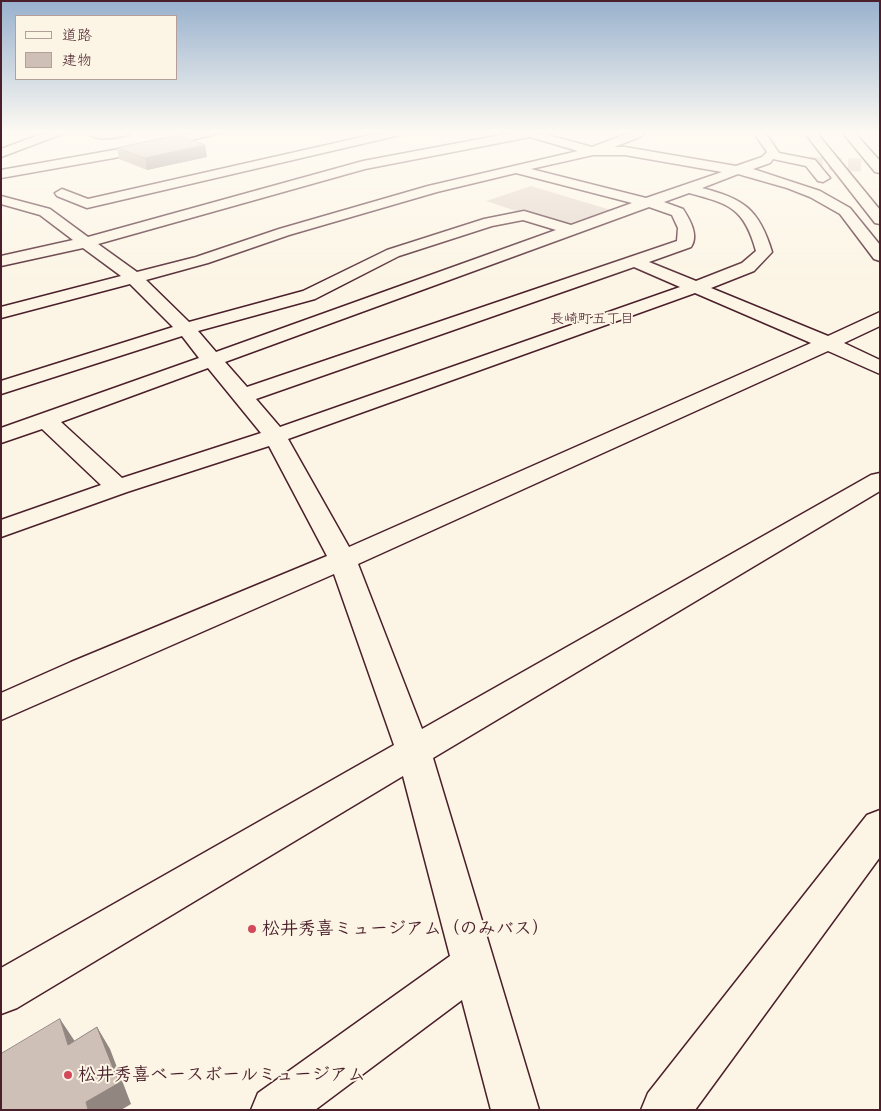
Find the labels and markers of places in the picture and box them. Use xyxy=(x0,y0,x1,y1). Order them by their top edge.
place label: 松井秀喜ミュージアム（のみバス） xyxy=(262,918,550,940)
marker: 松井秀喜ミュージアム（のみバス） xyxy=(246,923,258,935)
place label: 松井秀喜ベースボールミュージアム xyxy=(78,1064,366,1086)
marker: 松井秀喜ベースボールミュージアム xyxy=(62,1069,74,1081)

